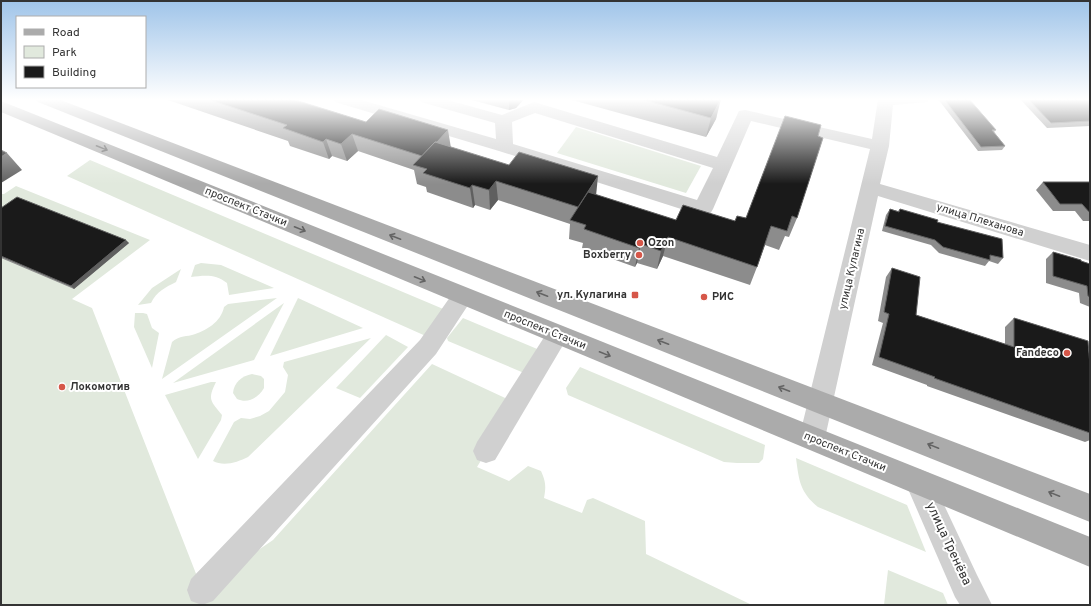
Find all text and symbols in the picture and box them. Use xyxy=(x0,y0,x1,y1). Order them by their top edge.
legend xyxy=(16,16,146,88)
text: Road xyxy=(52,25,80,41)
text: Park xyxy=(52,45,77,61)
text: Building xyxy=(52,65,96,81)
one-way arrow xyxy=(95,144,107,152)
street label: проспект Стачки xyxy=(203,184,289,230)
street label: улица Плеханова xyxy=(935,200,1026,240)
one-way arrow xyxy=(293,226,305,233)
street label: улица Кулагина xyxy=(836,227,868,311)
one-way arrow xyxy=(389,232,401,240)
place label: Ozon xyxy=(648,236,674,250)
marker: Ozon xyxy=(635,238,645,248)
place label: Boxberry xyxy=(583,248,631,262)
marker: Boxberry xyxy=(634,250,644,260)
one-way arrow xyxy=(413,275,425,283)
place label: ул. Кулагина xyxy=(557,288,627,302)
one-way arrow xyxy=(536,290,548,298)
marker: ул. Кулагина xyxy=(630,290,640,300)
place label: РИС xyxy=(712,290,734,304)
marker: РИС xyxy=(699,292,709,302)
street label: проспект Стачки xyxy=(502,307,588,353)
one-way arrow xyxy=(657,337,669,345)
place label: Fandeco xyxy=(1016,346,1059,360)
marker: Fandeco xyxy=(1062,348,1072,358)
one-way arrow xyxy=(598,351,610,359)
place label: Локомотив xyxy=(70,380,130,394)
marker: Локомотив xyxy=(57,382,67,392)
one-way arrow xyxy=(779,384,791,392)
street label: проспект Стачки xyxy=(802,429,888,475)
one-way arrow xyxy=(927,442,939,450)
one-way arrow xyxy=(1048,489,1060,497)
street label: улица Тренёва xyxy=(922,500,974,588)

